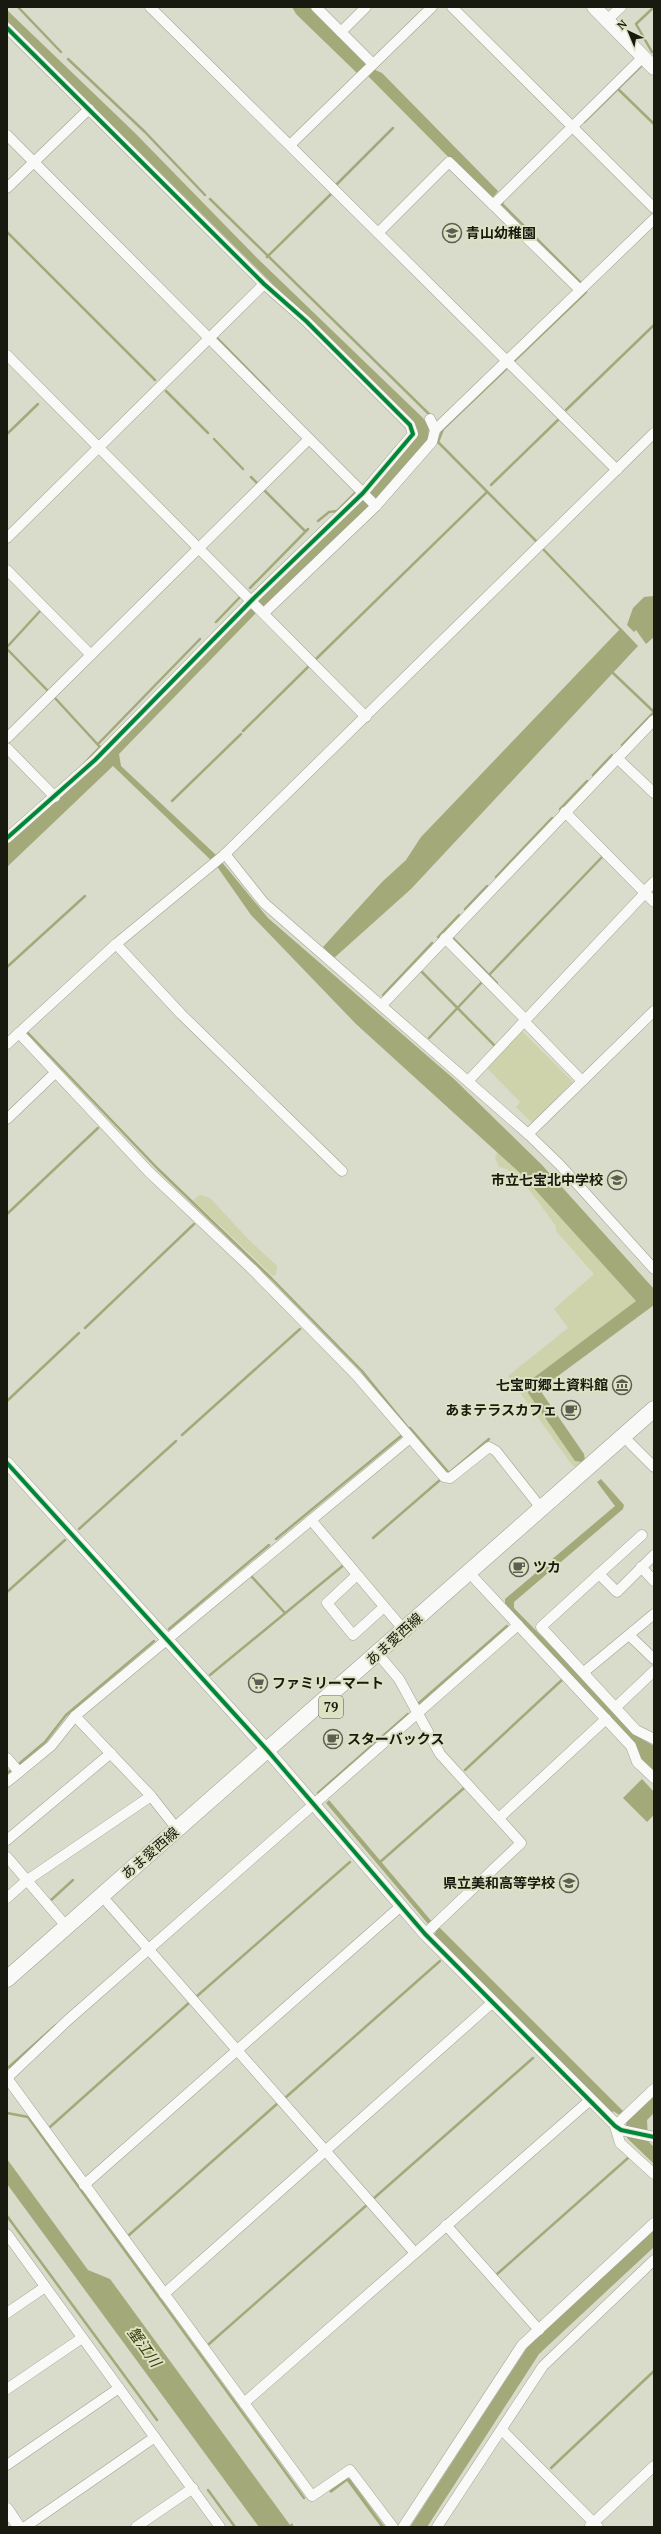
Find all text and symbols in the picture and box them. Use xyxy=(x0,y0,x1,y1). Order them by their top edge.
north arrow xyxy=(609,12,649,52)
text: N xyxy=(614,16,630,33)
school or university icon: 青山幼稚園 xyxy=(441,222,463,244)
place label: 青山幼稚園 xyxy=(466,223,536,242)
school or university icon: 市立七宝北中学校 xyxy=(606,1169,628,1191)
place label: 市立七宝北中学校 xyxy=(491,1170,603,1189)
museum icon: 七宝町郷土資料館 xyxy=(611,1374,633,1396)
place label: 七宝町郷土資料館 xyxy=(496,1375,608,1394)
cafe icon: あまテラスカフェ xyxy=(560,1399,582,1421)
place label: あまテラスカフェ xyxy=(445,1400,557,1419)
cafe icon: ツカ xyxy=(508,1556,530,1578)
place label: ツカ xyxy=(533,1557,561,1576)
street label: あま愛西線 xyxy=(361,1608,426,1669)
supermarket icon: ファミリーマート xyxy=(247,1672,269,1694)
place label: ファミリーマート xyxy=(272,1673,384,1692)
road number: 79 xyxy=(319,1696,343,1718)
cafe icon: スターバックス xyxy=(322,1728,344,1750)
place label: スターバックス xyxy=(347,1729,444,1748)
street label: あま愛西線 xyxy=(117,1822,182,1883)
school or university icon: 県立美和高等学校 xyxy=(558,1872,580,1894)
place label: 県立美和高等学校 xyxy=(443,1873,555,1892)
water label: 蟹江川 xyxy=(123,2322,167,2372)

